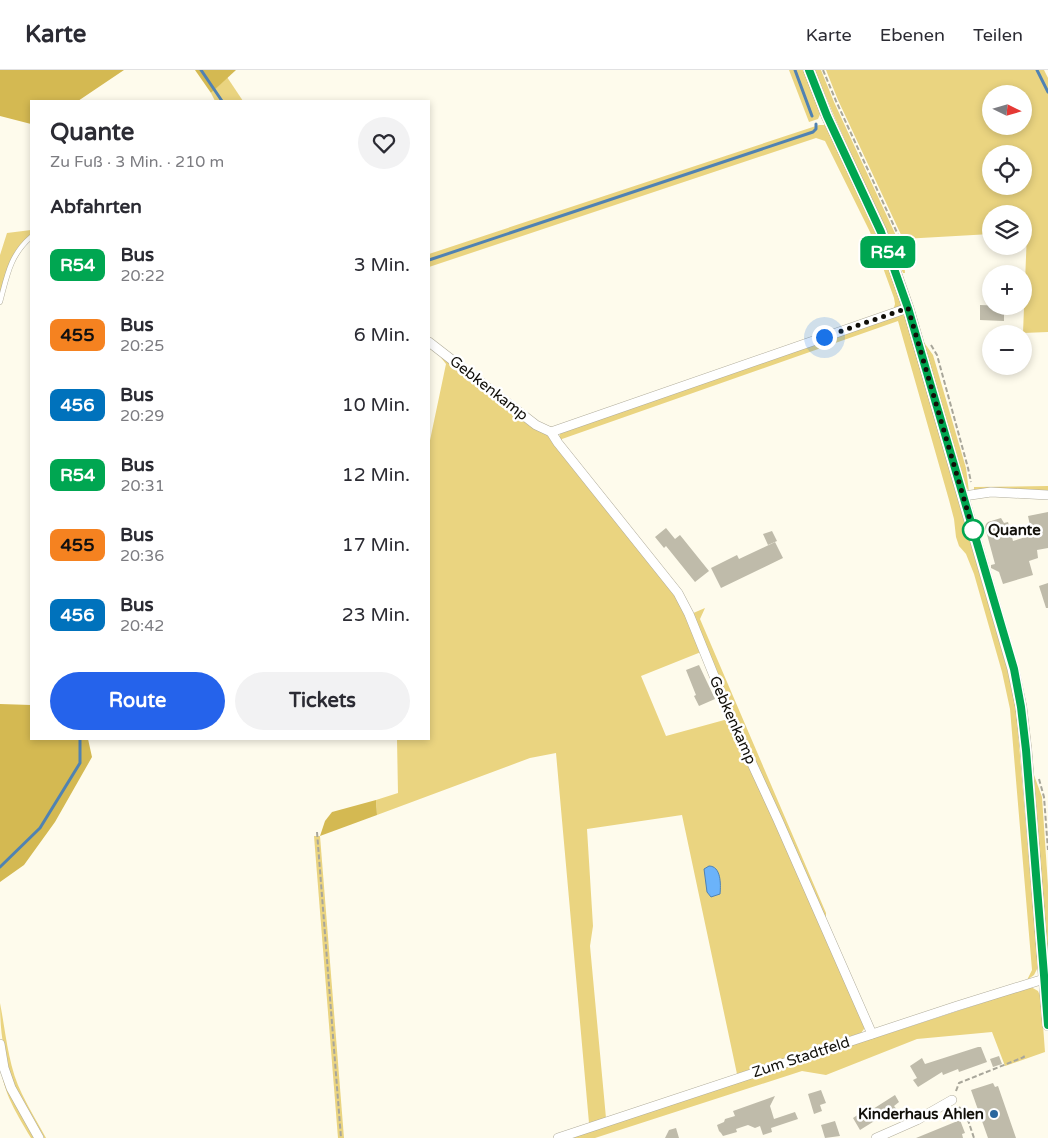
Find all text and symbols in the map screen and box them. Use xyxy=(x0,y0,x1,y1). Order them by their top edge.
text: Karte xyxy=(25,20,86,49)
text: Karte xyxy=(806,24,852,46)
text: Ebenen xyxy=(880,24,945,46)
text: Teilen xyxy=(973,24,1023,46)
north arrow xyxy=(982,85,1032,135)
map controls xyxy=(982,85,1032,375)
button: heart xyxy=(358,117,410,169)
text: Quante xyxy=(50,118,134,147)
button: locate xyxy=(982,145,1032,195)
text: Zu Fuß · 3 Min. · 210 m xyxy=(50,152,224,172)
text: Abfahrten xyxy=(50,196,142,218)
button: layers xyxy=(982,205,1032,255)
line badge: R54 xyxy=(859,236,917,268)
text: R54 xyxy=(870,241,906,263)
text: Bus xyxy=(120,244,154,266)
text: R54 xyxy=(60,254,95,276)
text: 3 Min. xyxy=(354,254,410,276)
button: + xyxy=(982,265,1032,315)
text: 20:22 xyxy=(120,266,165,286)
text: Bus xyxy=(120,314,154,336)
text: 455 xyxy=(61,324,94,346)
text: 6 Min. xyxy=(354,324,410,346)
your location xyxy=(812,325,837,350)
button: − xyxy=(982,325,1032,375)
text: 20:25 xyxy=(120,336,164,356)
street label: Gebkenkamp xyxy=(446,352,532,424)
text: Bus xyxy=(120,384,154,406)
text: 456 xyxy=(61,394,94,416)
text: 10 Min. xyxy=(342,394,410,416)
text: 20:29 xyxy=(120,406,164,426)
text: Bus xyxy=(120,454,154,476)
text: R54 xyxy=(60,464,95,486)
text: 12 Min. xyxy=(342,464,410,486)
text: 20:31 xyxy=(120,476,165,496)
marker: Quante xyxy=(962,519,984,541)
place label: Quante xyxy=(988,521,1041,539)
text: Bus xyxy=(120,524,154,546)
text: 455 xyxy=(61,534,94,556)
text: 17 Min. xyxy=(342,534,410,556)
text: 20:36 xyxy=(120,546,164,566)
text: Bus xyxy=(120,594,154,616)
text: 456 xyxy=(61,604,94,626)
text: 23 Min. xyxy=(342,604,410,626)
text: 20:42 xyxy=(120,616,164,636)
button: Route xyxy=(50,672,225,730)
button: Tickets xyxy=(235,672,410,730)
street label: Gebkenkamp xyxy=(706,673,760,767)
street label: Zum Stadtfeld xyxy=(750,1033,852,1081)
place label: Kinderhaus Ahlen xyxy=(858,1105,984,1123)
marker: Kinderhaus Ahlen xyxy=(988,1108,1000,1120)

